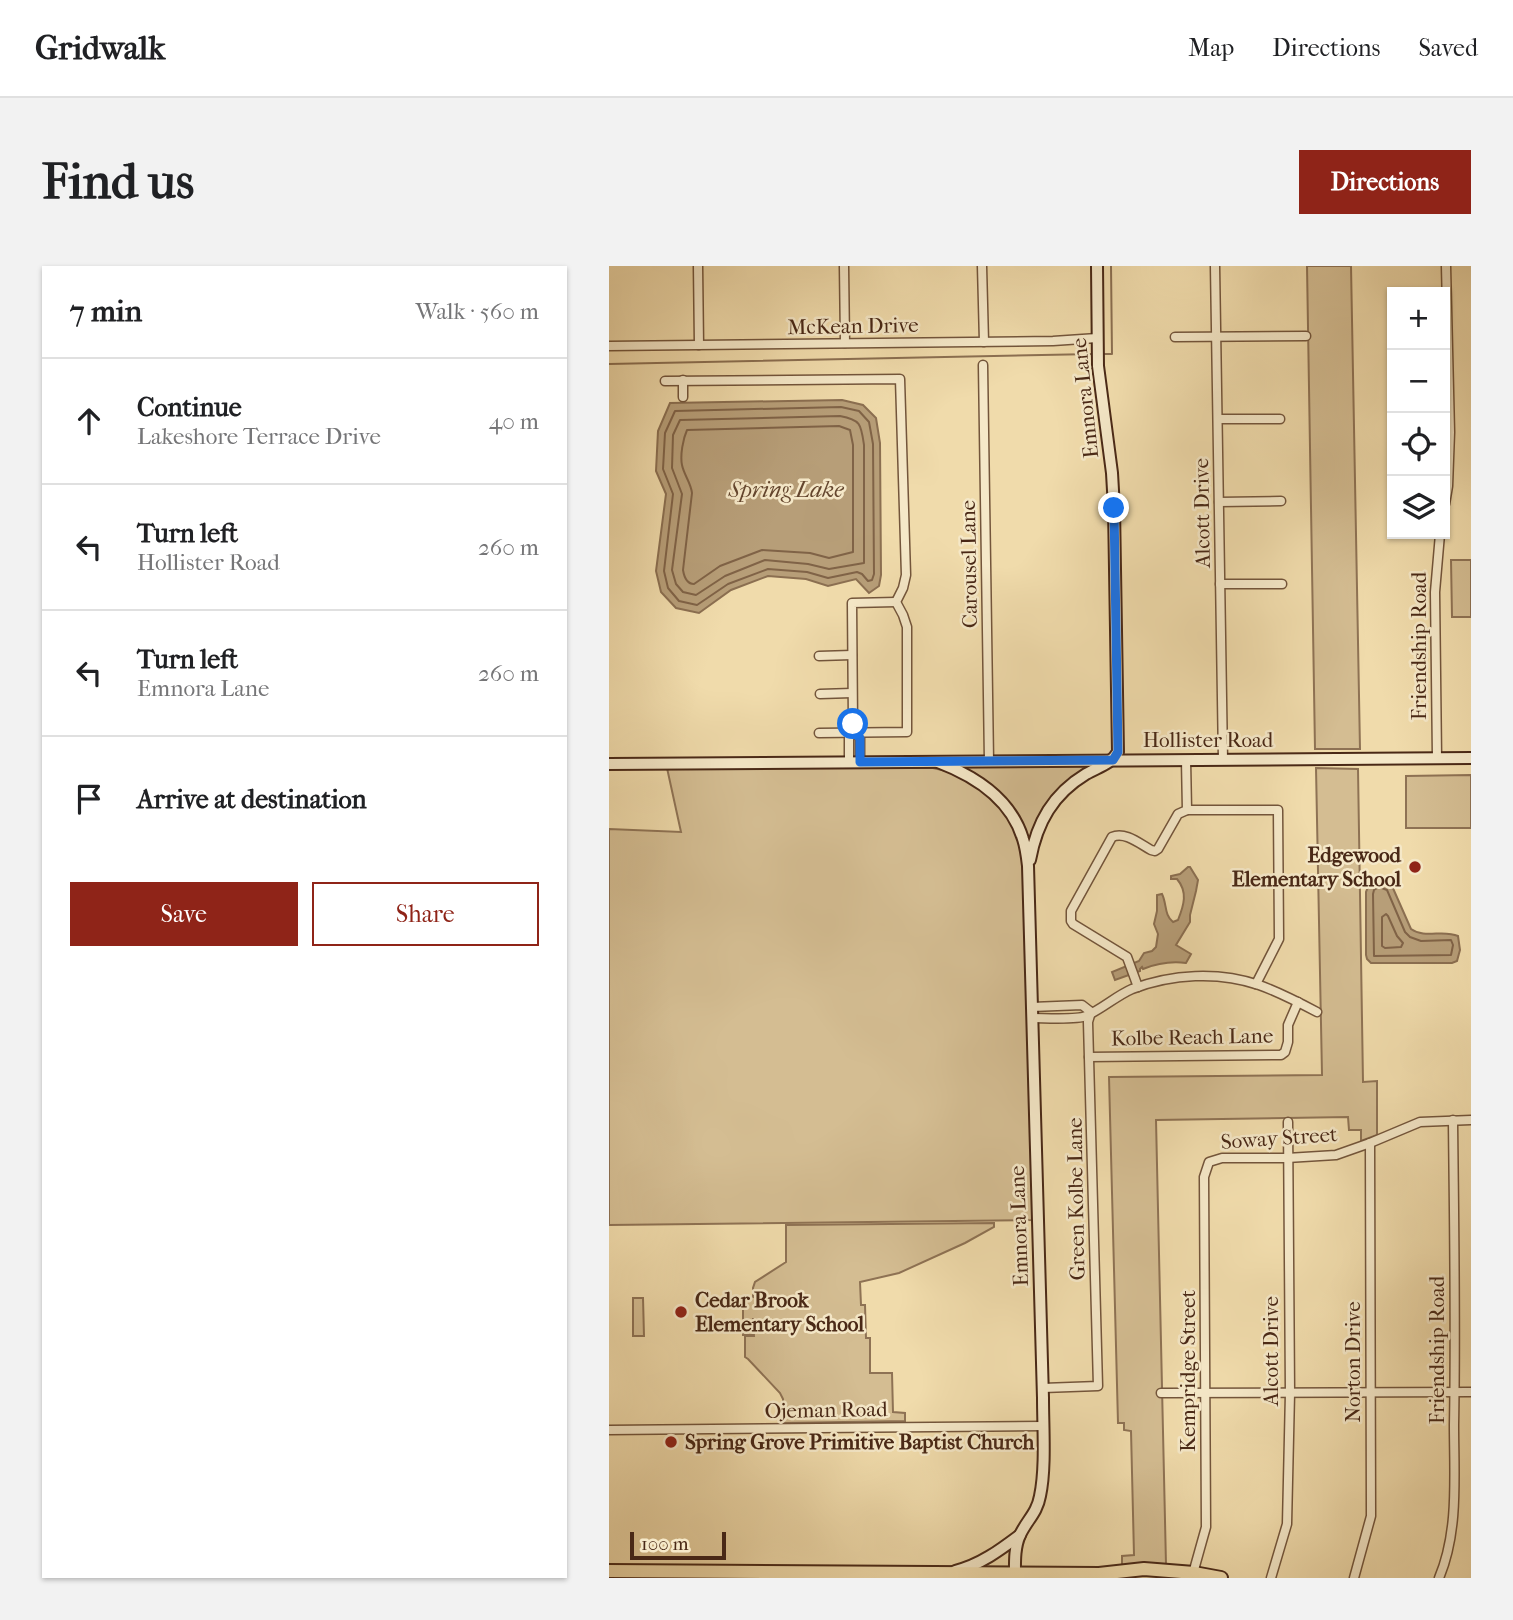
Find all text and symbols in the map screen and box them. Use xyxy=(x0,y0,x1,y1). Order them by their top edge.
text: Gridwalk xyxy=(35,29,165,68)
text: Map xyxy=(1188,34,1234,62)
text: Directions xyxy=(1272,34,1380,62)
text: Saved xyxy=(1418,34,1478,62)
button: Directions xyxy=(1299,150,1471,214)
text: Find us xyxy=(42,153,194,211)
map controls xyxy=(1387,287,1450,539)
button: + xyxy=(1387,287,1450,350)
text: 7 min xyxy=(70,294,142,329)
text: Walk · 560 m xyxy=(415,298,539,325)
street label: McKean Drive xyxy=(787,313,919,339)
street label: Emnora Lane xyxy=(1067,337,1103,459)
button: − xyxy=(1387,350,1450,413)
text: Continue xyxy=(137,392,242,423)
icon: ahead xyxy=(70,402,108,440)
text: 40 m xyxy=(489,408,539,435)
button: locate xyxy=(1387,413,1450,476)
text: Lakeshore Terrace Drive xyxy=(137,423,381,450)
street label: Alcott Drive xyxy=(1189,458,1215,569)
water label: Spring Lake xyxy=(728,476,844,503)
button: layers xyxy=(1387,476,1450,539)
route end xyxy=(1098,492,1129,523)
street label: Carousel Lane xyxy=(956,500,982,628)
text: Turn left xyxy=(137,518,238,549)
icon: left xyxy=(70,528,108,566)
text: 260 m xyxy=(478,534,539,561)
text: Hollister Road xyxy=(137,549,280,576)
street label: Friendship Road xyxy=(1407,571,1431,720)
text: Turn left xyxy=(137,644,238,675)
icon: left xyxy=(70,654,108,692)
text: 260 m xyxy=(478,660,539,687)
text: Emnora Lane xyxy=(137,675,269,702)
route start xyxy=(837,708,868,739)
street label: Hollister Road xyxy=(1143,728,1274,752)
icon: arrive xyxy=(70,780,108,818)
text: Arrive at destination xyxy=(137,784,367,815)
place label: Edgewood Elementary School xyxy=(1232,843,1402,891)
marker: Edgewood Elementary School xyxy=(1407,859,1423,875)
button: Save xyxy=(70,882,298,946)
button: Share xyxy=(312,882,539,946)
street label: Kolbe Reach Lane xyxy=(1111,1024,1273,1050)
street label: Green Kolbe Lane xyxy=(1063,1117,1089,1281)
street label: Soway Street xyxy=(1220,1122,1339,1154)
street label: Emnora Lane xyxy=(1005,1165,1033,1287)
street label: Friendship Road xyxy=(1425,1275,1449,1424)
place label: Cedar Brook Elementary School xyxy=(695,1288,864,1336)
street label: Kempridge Street xyxy=(1176,1290,1200,1452)
street label: Alcott Drive xyxy=(1259,1296,1283,1407)
street label: Norton Drive xyxy=(1341,1301,1365,1423)
marker: Cedar Brook Elementary School xyxy=(673,1304,689,1320)
street label: Ojeman Road xyxy=(764,1397,888,1423)
place label: Spring Grove Primitive Baptist Church xyxy=(685,1430,1035,1454)
marker: Spring Grove Primitive Baptist Church xyxy=(663,1434,679,1450)
scale bar xyxy=(630,1529,726,1561)
text: 100 m xyxy=(641,1533,689,1555)

